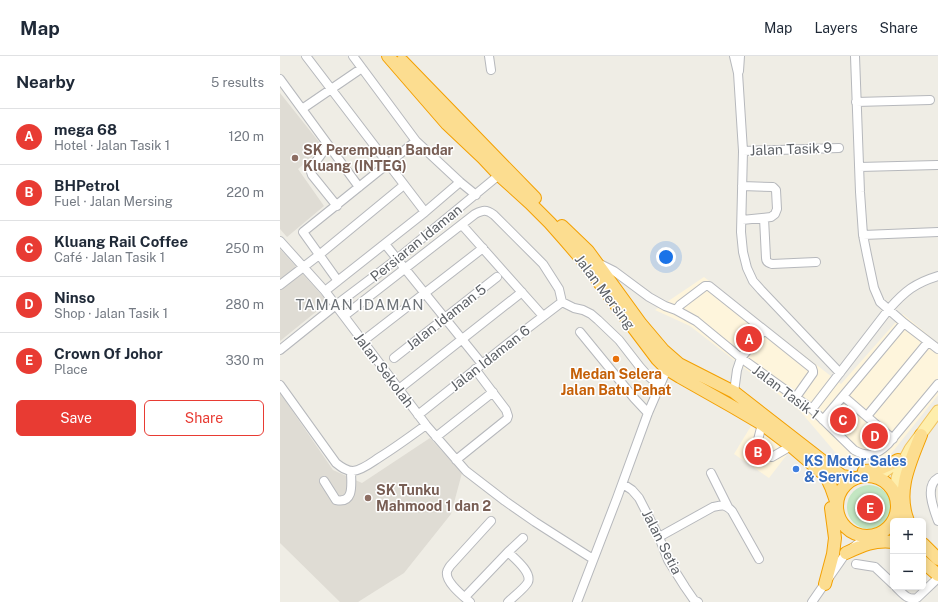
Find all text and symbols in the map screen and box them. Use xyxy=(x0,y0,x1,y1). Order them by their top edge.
text: Map xyxy=(20,17,60,39)
text: Map xyxy=(764,20,792,36)
text: Layers xyxy=(814,20,858,36)
text: Share xyxy=(880,20,918,36)
text: Nearby xyxy=(16,72,75,92)
text: 5 results xyxy=(211,75,264,90)
text: mega 68 xyxy=(54,121,117,138)
text: A xyxy=(24,129,34,144)
text: 120 m xyxy=(229,129,264,144)
text: Hotel · Jalan Tasik 1 xyxy=(54,138,170,153)
street label: Jalan Tasik 9 xyxy=(750,140,833,158)
place label: SK Perempuan Bandar Kluang (INTEG) xyxy=(303,142,454,174)
marker: SK Perempuan Bandar Kluang (INTEG) xyxy=(290,153,300,163)
text: BHPetrol xyxy=(54,177,120,194)
text: B xyxy=(25,185,33,200)
text: 220 m xyxy=(226,185,264,200)
text: Fuel · Jalan Mersing xyxy=(54,194,173,209)
street label: Persiaran Idaman xyxy=(367,201,465,285)
text: Kluang Rail Coffee xyxy=(54,233,188,250)
text: C xyxy=(24,241,34,256)
text: 250 m xyxy=(226,241,264,256)
your location xyxy=(656,247,676,267)
text: Café · Jalan Tasik 1 xyxy=(54,250,165,265)
street label: Jalan Mersing xyxy=(572,251,639,333)
street label: Jalan Idaman 5 xyxy=(403,281,489,353)
text: Ninso xyxy=(54,289,95,306)
district label: TAMAN IDAMAN xyxy=(295,296,425,313)
text: D xyxy=(24,297,34,312)
text: 280 m xyxy=(226,297,264,312)
text: Shop · Jalan Tasik 1 xyxy=(54,306,168,321)
street label: Jalan Idaman 6 xyxy=(447,322,533,394)
pin: A xyxy=(736,324,762,354)
street label: Jalan Sekolah xyxy=(351,330,417,410)
text: Crown Of Johor xyxy=(54,345,163,362)
text: E xyxy=(25,353,33,368)
text: 330 m xyxy=(225,353,264,368)
marker: Medan Selera Jalan Batu Pahat xyxy=(611,354,621,364)
text: Place xyxy=(54,362,88,377)
street label: Jalan Tasik 1 xyxy=(750,362,822,422)
place label: Medan Selera Jalan Batu Pahat xyxy=(561,366,671,398)
button: Save xyxy=(16,400,136,436)
button: Share xyxy=(144,400,264,436)
pin: C xyxy=(830,405,856,435)
pin: D xyxy=(862,421,888,451)
pin: B xyxy=(745,437,771,467)
place label: KS Motor Sales & Service xyxy=(804,453,907,485)
marker: KS Motor Sales & Service xyxy=(791,464,801,474)
place label: SK Tunku Mahmood 1 dan 2 xyxy=(376,482,491,514)
marker: SK Tunku Mahmood 1 dan 2 xyxy=(363,493,373,503)
pin: E xyxy=(857,493,883,523)
street label: Jalan Setia xyxy=(639,507,685,577)
map controls xyxy=(890,518,926,590)
button: + xyxy=(890,518,926,554)
button: − xyxy=(890,554,926,590)

